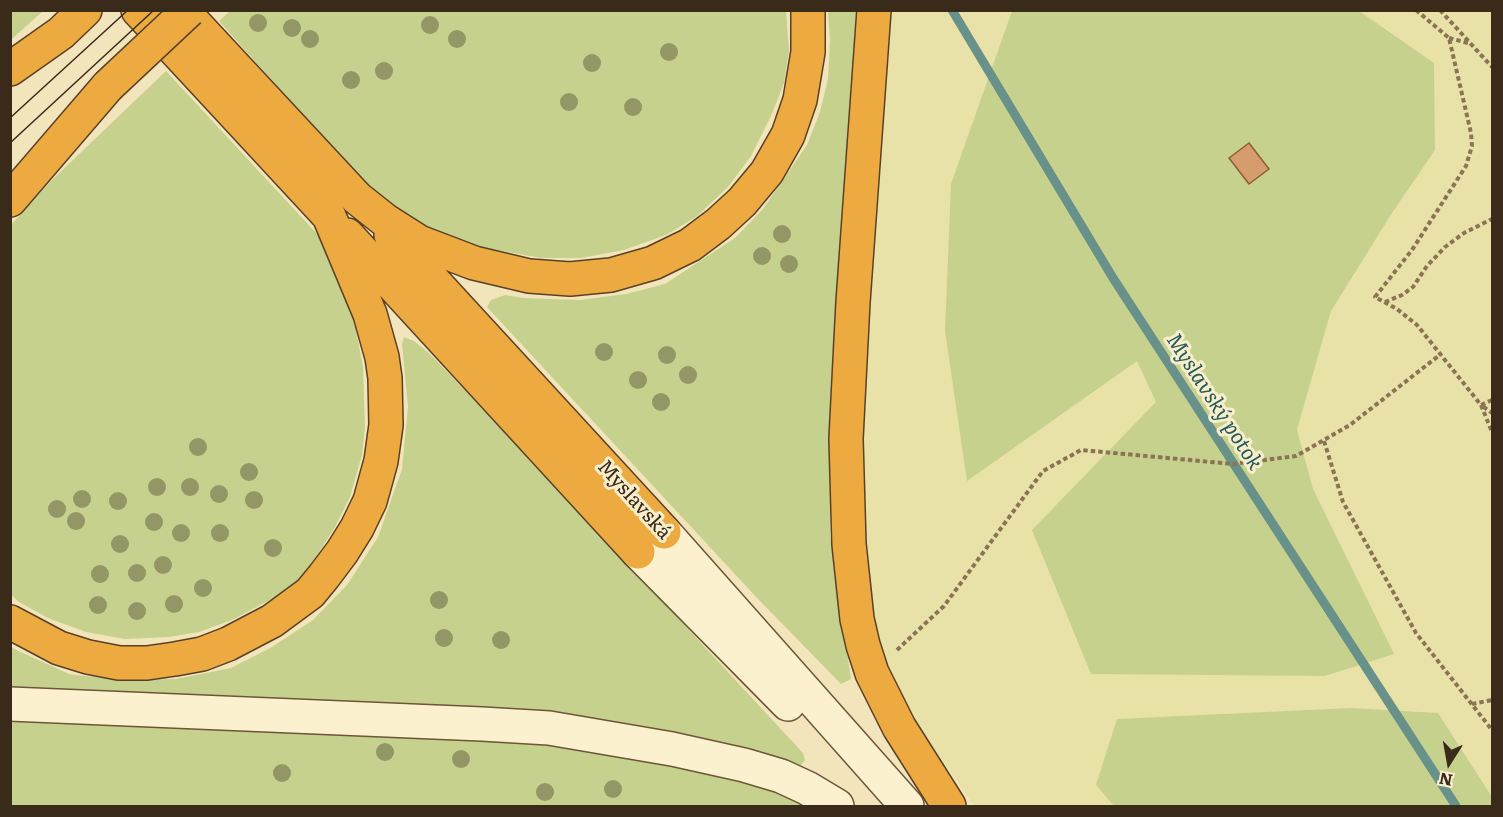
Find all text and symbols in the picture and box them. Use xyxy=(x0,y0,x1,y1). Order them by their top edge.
water label: Myslavský potok xyxy=(1161,329,1267,475)
street label: Myslavská xyxy=(592,455,676,545)
north arrow xyxy=(1419,733,1479,793)
text: N xyxy=(1437,768,1454,794)

